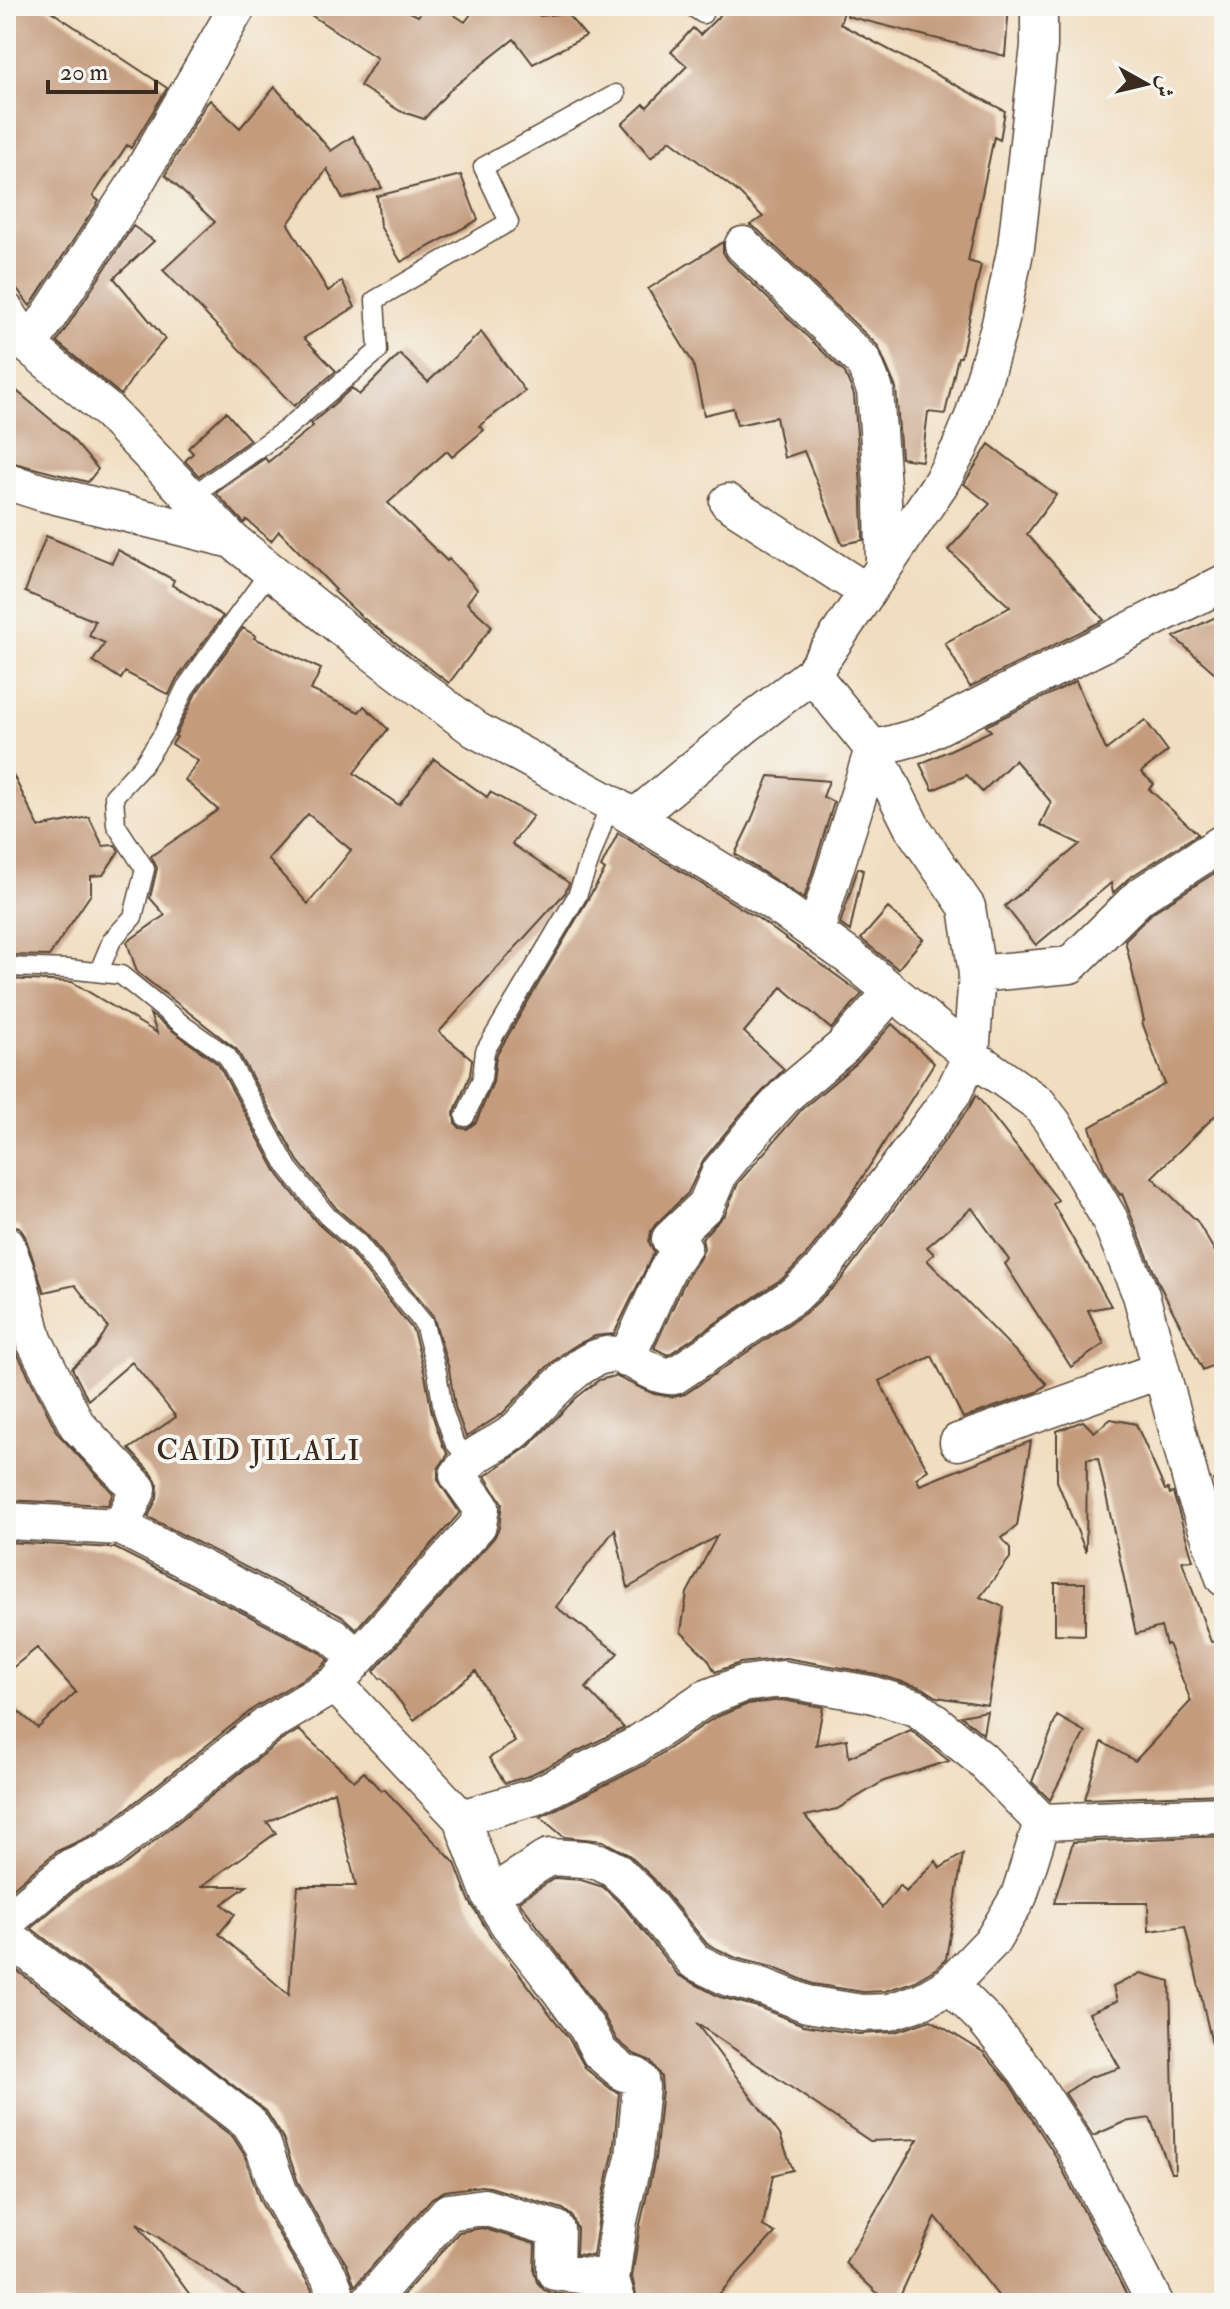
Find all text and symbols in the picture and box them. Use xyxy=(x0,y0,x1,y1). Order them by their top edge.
scale bar xyxy=(48,44,156,94)
north arrow xyxy=(1106,44,1186,124)
text: 20 m xyxy=(60,57,109,88)
text: ش xyxy=(1149,74,1180,99)
district label: CAID JILALI xyxy=(156,1432,362,1469)

